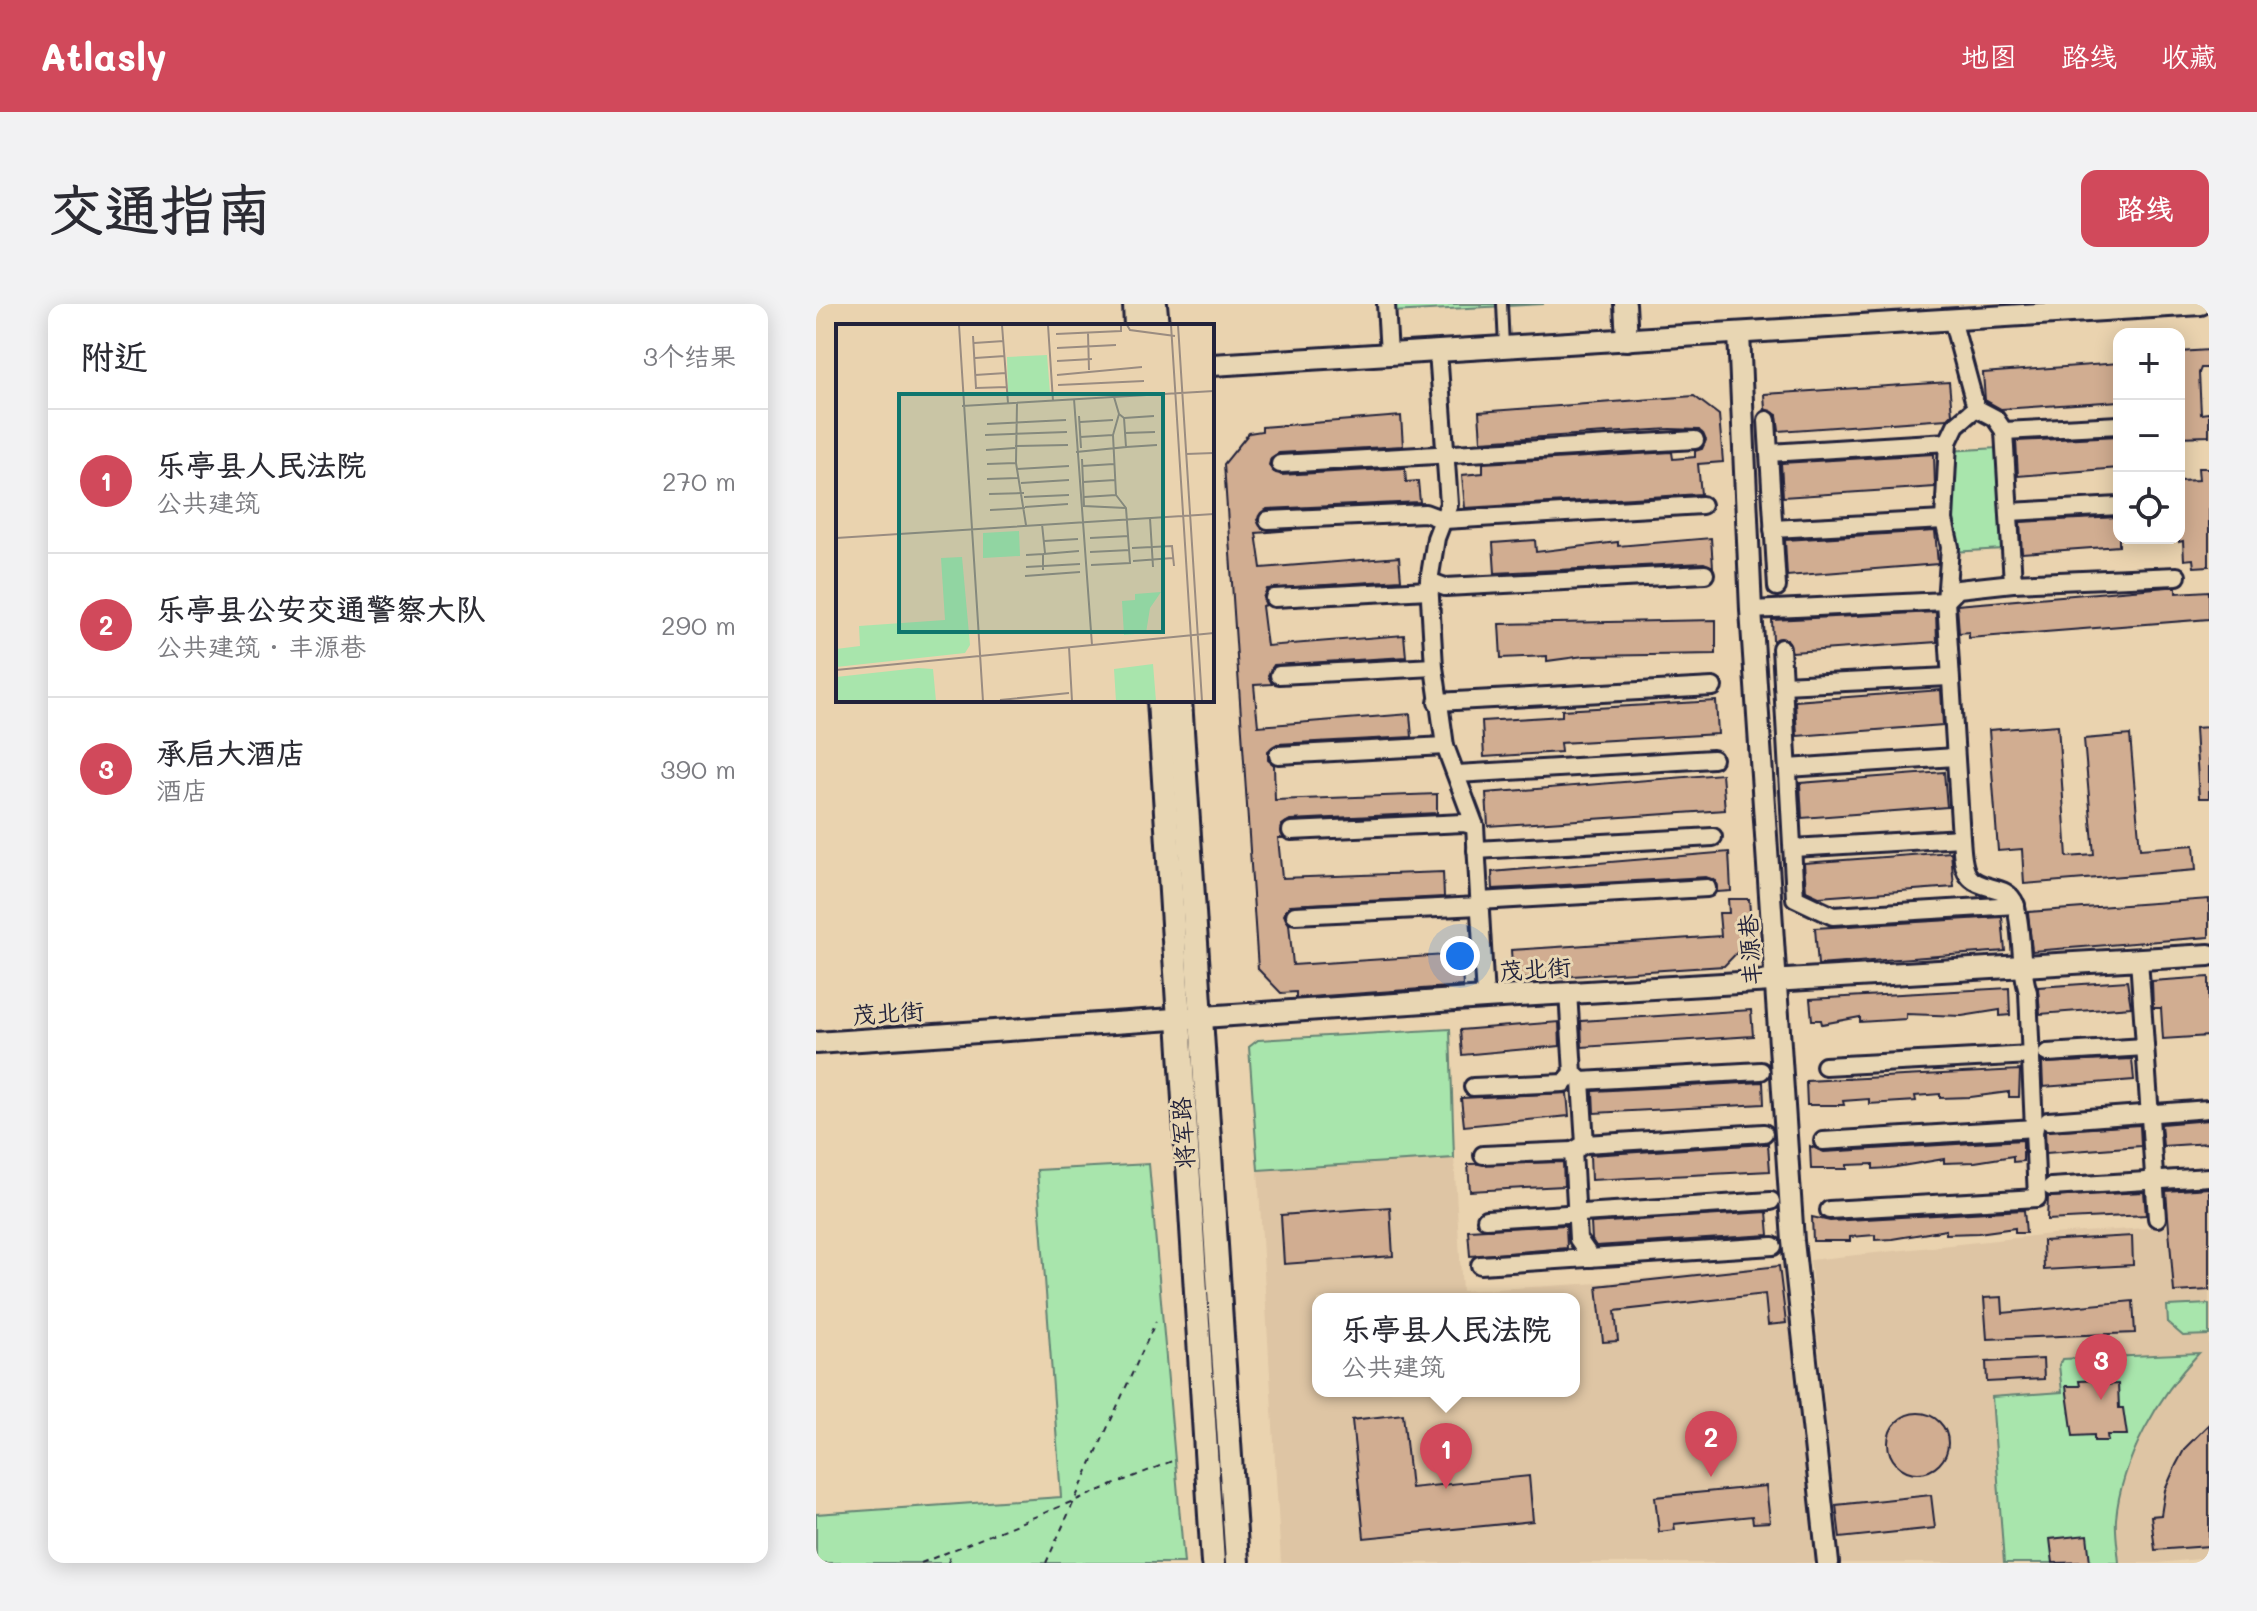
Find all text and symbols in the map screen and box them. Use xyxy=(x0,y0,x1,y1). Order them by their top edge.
text: Atlasly xyxy=(40,31,167,81)
text: 地图 xyxy=(1961,38,2017,74)
text: 路线 xyxy=(2061,38,2117,74)
text: 收藏 xyxy=(2161,38,2217,74)
button: 路线 xyxy=(2081,170,2209,247)
text: 交通指南 xyxy=(48,171,272,244)
inset map xyxy=(836,324,1214,702)
map controls xyxy=(2113,328,2185,544)
button: + xyxy=(2113,328,2185,400)
text: 附近 xyxy=(80,333,148,378)
text: 3个结果 xyxy=(643,339,736,373)
button: − xyxy=(2113,400,2185,472)
text: 乐亭县人民法院 xyxy=(156,444,366,484)
text: 1 xyxy=(100,464,112,498)
text: 270 m xyxy=(662,464,736,498)
button: locate xyxy=(2113,472,2185,544)
text: 公共建筑 xyxy=(156,485,260,519)
text: 乐亭县公安交通警察大队 xyxy=(156,588,486,628)
text: 2 xyxy=(99,608,113,642)
text: 290 m xyxy=(661,608,736,642)
text: 公共建筑 · 丰源巷 xyxy=(156,629,366,663)
text: 承启大酒店 xyxy=(156,732,306,772)
text: 3 xyxy=(98,752,114,786)
text: 390 m xyxy=(660,752,736,786)
text: 酒店 xyxy=(156,773,208,807)
street label: 丰源巷 xyxy=(1731,913,1767,987)
your location xyxy=(1440,936,1480,976)
street label: 茂北街 xyxy=(1498,950,1572,986)
street label: 茂北街 xyxy=(851,994,925,1030)
street label: 将军路 xyxy=(1164,1096,1200,1170)
popup xyxy=(1312,1293,1580,1397)
text: 乐亭县人民法院 xyxy=(1341,1308,1551,1348)
pin: 3 xyxy=(2075,1334,2127,1400)
text: 公共建筑 xyxy=(1341,1349,1445,1383)
pin: 2 xyxy=(1685,1411,1737,1477)
pin: 1 xyxy=(1420,1423,1472,1489)

